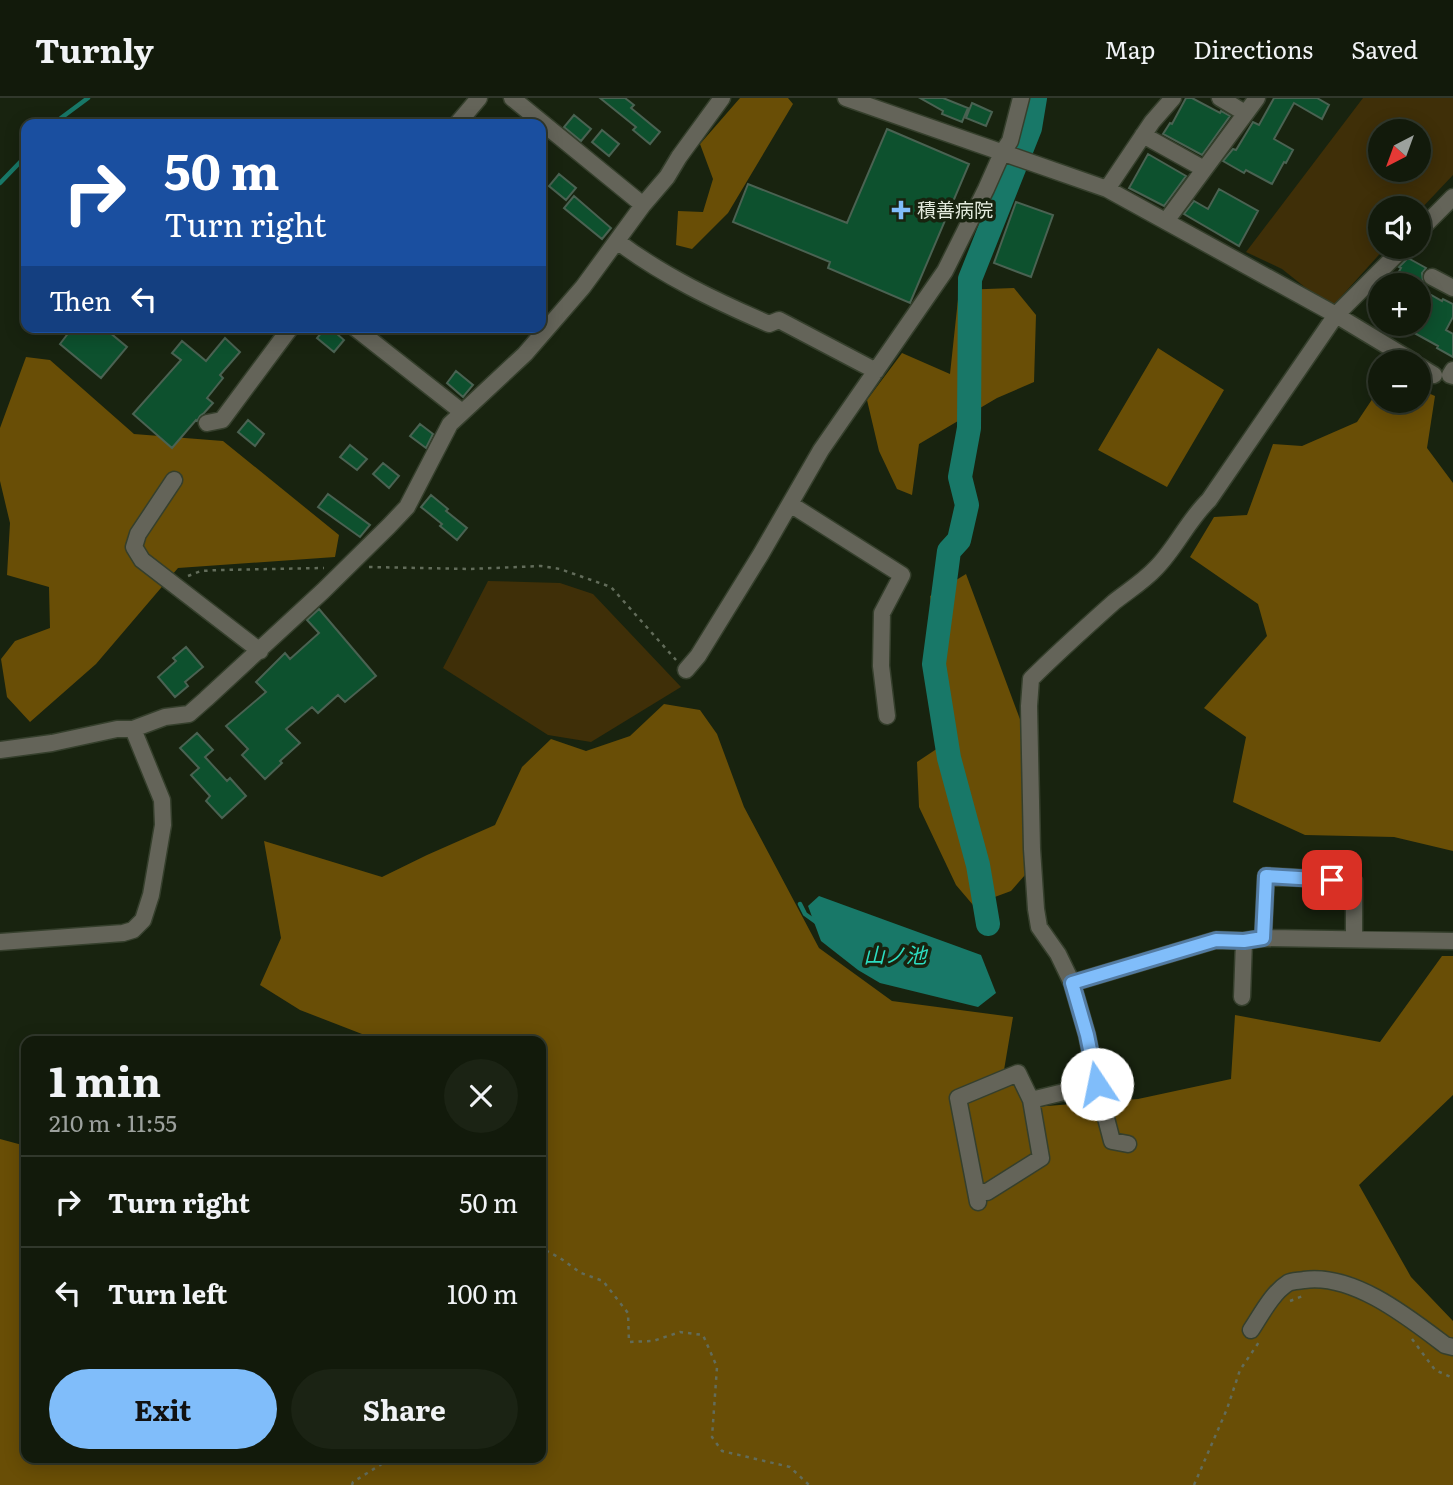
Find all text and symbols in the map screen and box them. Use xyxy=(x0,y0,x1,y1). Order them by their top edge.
text: Turnly xyxy=(35,24,154,73)
text: Map xyxy=(1104,31,1155,66)
text: Directions xyxy=(1193,31,1313,66)
text: Saved xyxy=(1351,31,1418,66)
north arrow xyxy=(1368,119,1432,182)
map controls xyxy=(1368,119,1431,413)
text: 50 m xyxy=(164,132,280,205)
icon: right xyxy=(49,147,140,238)
place label: 積善病院 xyxy=(917,195,993,223)
button: sound xyxy=(1368,196,1431,259)
text: Turn right xyxy=(164,199,326,247)
marker: 積善病院 xyxy=(891,200,911,220)
button: + xyxy=(1368,273,1431,336)
text: Then xyxy=(49,280,111,319)
icon: left xyxy=(125,280,163,318)
button: − xyxy=(1368,350,1431,413)
pin xyxy=(1302,850,1362,910)
icon: arrive xyxy=(1313,861,1351,899)
water label: 山ノ池 xyxy=(864,938,928,969)
position arrow xyxy=(1060,1047,1134,1121)
text: 1 min xyxy=(49,1048,161,1110)
button: close xyxy=(444,1059,518,1133)
text: 210 m · 11:55 xyxy=(49,1105,177,1139)
text: Turn right xyxy=(108,1182,250,1221)
text: 50 m xyxy=(459,1182,518,1221)
icon: right xyxy=(49,1183,87,1221)
text: Turn left xyxy=(108,1273,227,1312)
text: 100 m xyxy=(447,1273,518,1312)
icon: left xyxy=(49,1274,87,1312)
button: Exit xyxy=(49,1369,277,1449)
button: Share xyxy=(291,1369,518,1449)

